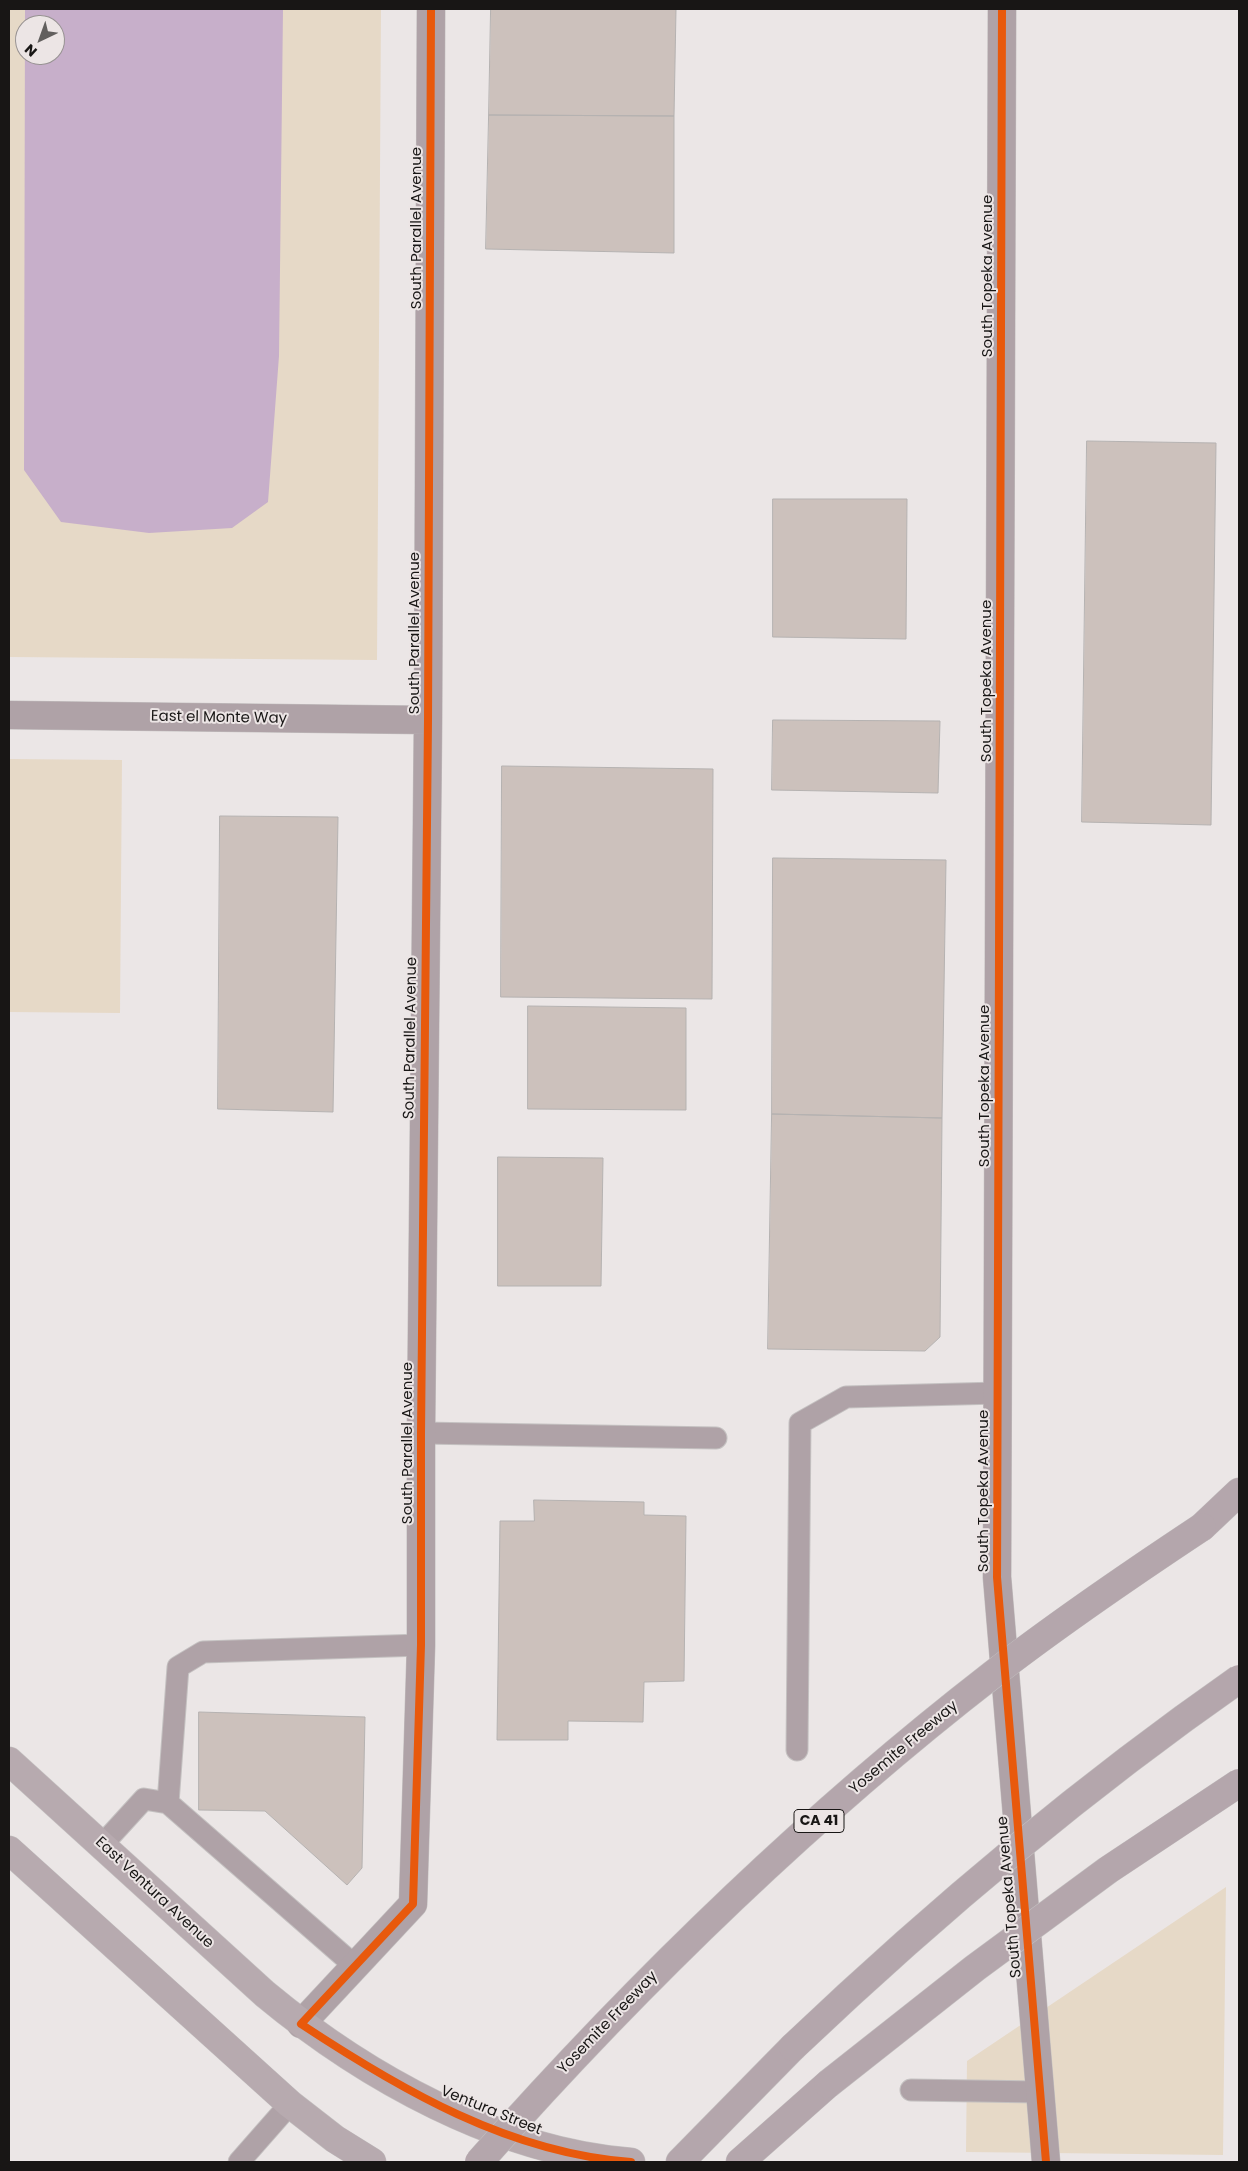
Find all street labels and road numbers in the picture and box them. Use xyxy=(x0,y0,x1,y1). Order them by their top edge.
street label: South Parallel Avenue xyxy=(408,147,426,309)
street label: South Topeka Avenue xyxy=(979,195,997,357)
street label: South Parallel Avenue xyxy=(406,552,424,714)
street label: South Topeka Avenue xyxy=(978,600,996,762)
street label: East el Monte Way xyxy=(151,708,287,728)
street label: South Parallel Avenue xyxy=(401,957,421,1119)
street label: South Topeka Avenue xyxy=(976,1005,994,1167)
street label: South Parallel Avenue xyxy=(399,1362,417,1524)
street label: South Topeka Avenue xyxy=(975,1410,993,1572)
street label: Yosemite Freeway xyxy=(846,1697,962,1799)
road number: CA 41 xyxy=(794,1810,844,1832)
street label: South Topeka Avenue xyxy=(994,1815,1026,1979)
street label: East Ventura Avenue xyxy=(91,1833,217,1953)
street label: Yosemite Freeway xyxy=(554,1968,662,2078)
street label: Ventura Street xyxy=(438,2082,544,2140)

